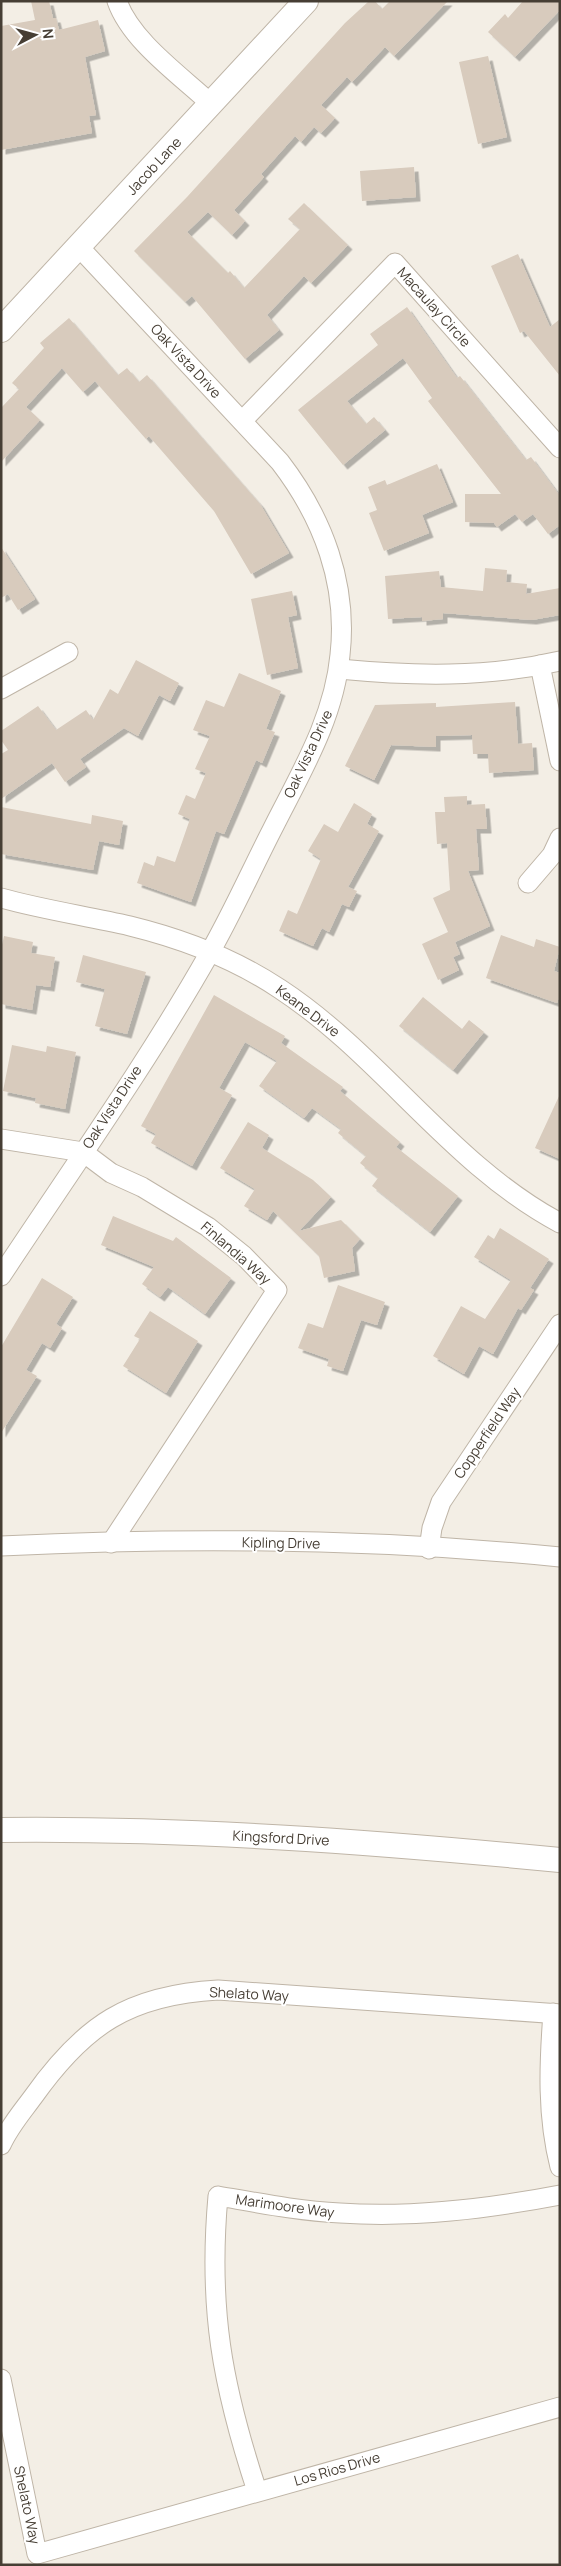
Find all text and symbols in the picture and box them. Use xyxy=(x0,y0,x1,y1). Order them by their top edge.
north arrow xyxy=(10,10,60,60)
text: N xyxy=(38,28,58,40)
street label: Jacob Lane xyxy=(122,133,185,199)
street label: Macaulay Circle xyxy=(393,263,475,351)
street label: Oak Vista Drive xyxy=(147,319,226,402)
street label: Oak Vista Drive xyxy=(279,707,336,801)
street label: Keane Drive xyxy=(272,980,344,1041)
street label: Oak Vista Drive xyxy=(78,1062,146,1152)
street label: Finlandia Way xyxy=(197,1217,276,1289)
street label: Copperfield Way xyxy=(449,1383,525,1482)
street label: Kipling Drive xyxy=(242,1532,320,1553)
street label: Kingsford Drive xyxy=(232,1825,330,1850)
street label: Shelato Way xyxy=(209,1982,290,2005)
street label: Marimoore Way xyxy=(235,2189,336,2222)
street label: Los Rios Drive xyxy=(292,2447,382,2490)
street label: Shelato Way xyxy=(10,2464,45,2546)

